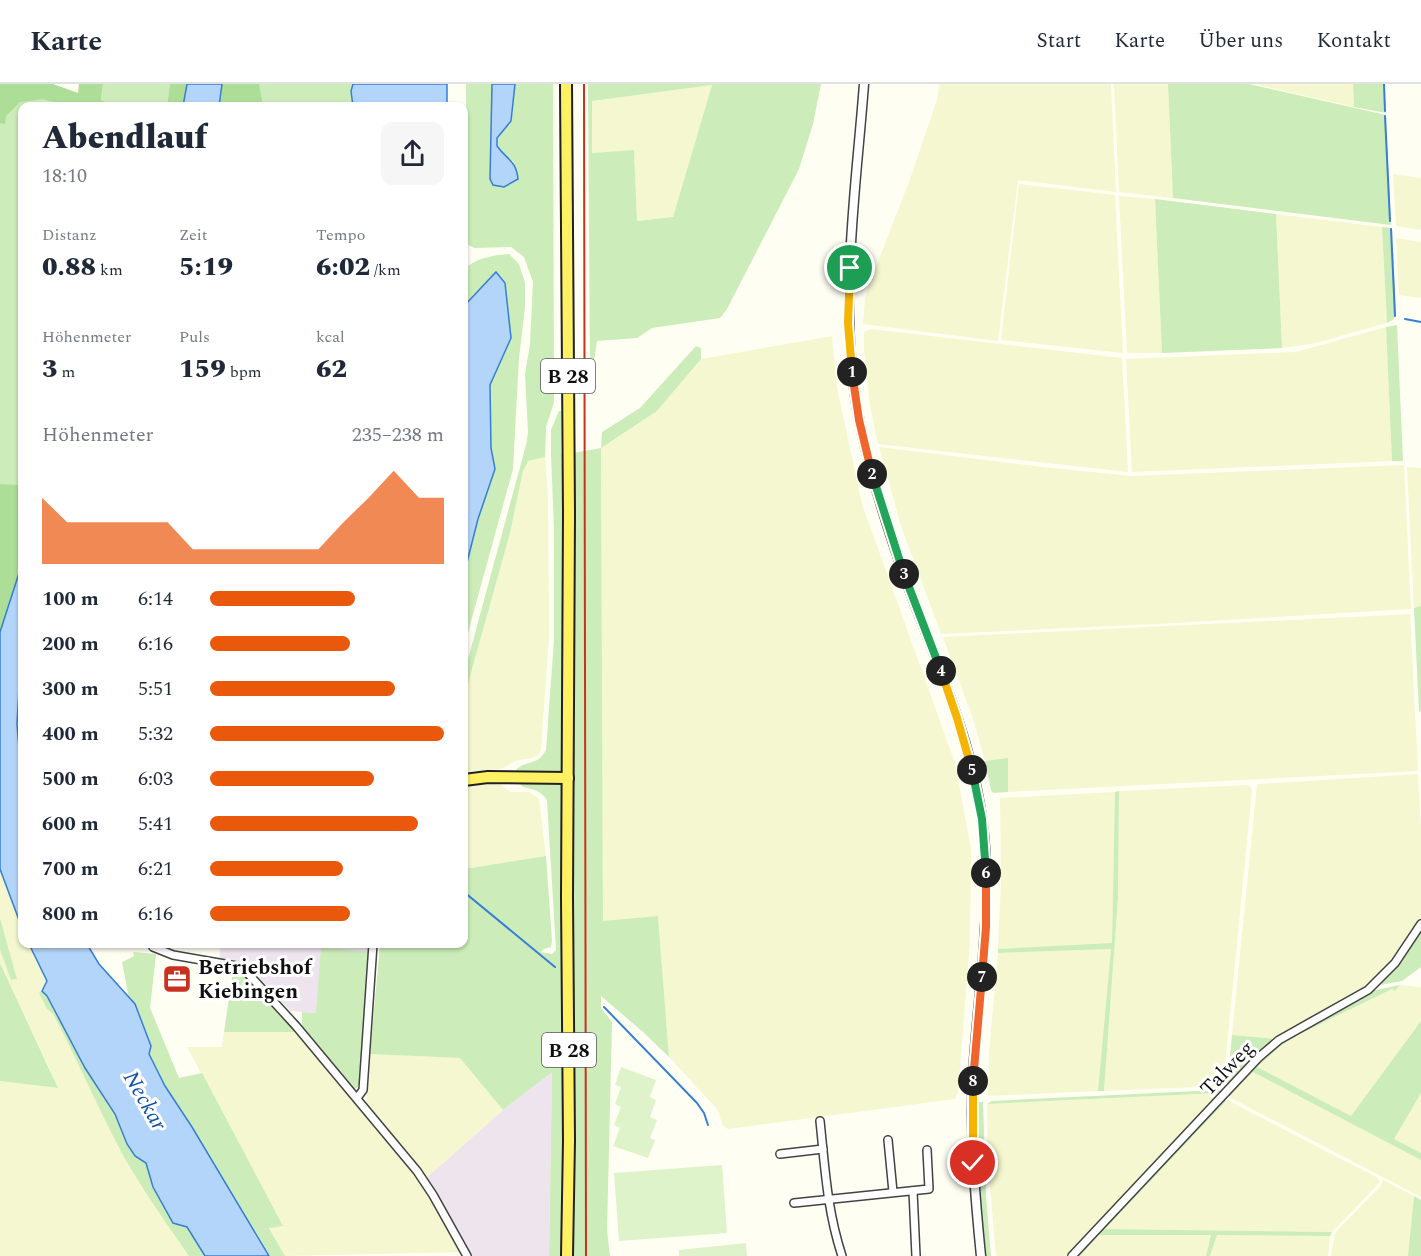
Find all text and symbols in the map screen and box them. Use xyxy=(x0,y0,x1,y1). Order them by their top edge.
text: Karte xyxy=(30,20,102,63)
text: Start xyxy=(1036,25,1081,57)
text: Karte xyxy=(1114,25,1165,57)
text: Über uns xyxy=(1198,25,1283,57)
text: Kontakt xyxy=(1316,25,1391,57)
text: Abendlauf xyxy=(42,113,207,163)
button: share xyxy=(381,122,444,185)
text: 18:10 xyxy=(42,161,87,191)
text: Distanz xyxy=(42,223,97,247)
text: Zeit xyxy=(179,223,207,247)
text: Tempo xyxy=(316,223,365,247)
pin xyxy=(824,242,875,293)
text: 0.88 xyxy=(42,247,96,287)
text: 5:19 xyxy=(179,247,233,287)
text: 6:02 xyxy=(316,247,370,287)
icon: arrive xyxy=(833,251,866,284)
text: km xyxy=(96,258,123,282)
text: /km xyxy=(370,258,401,282)
text: Höhenmeter xyxy=(42,325,131,349)
text: Puls xyxy=(179,325,210,349)
text: kcal xyxy=(316,325,345,349)
text: 3 xyxy=(42,349,58,389)
text: 159 xyxy=(179,349,226,389)
text: 62 xyxy=(316,349,347,389)
pin: 1 xyxy=(837,357,867,387)
road number: B 28 xyxy=(541,359,595,393)
text: m xyxy=(58,360,75,384)
text: bpm xyxy=(226,360,262,384)
text: 1 xyxy=(848,360,856,384)
text: Höhenmeter xyxy=(42,420,154,450)
text: 235–238 m xyxy=(352,420,444,450)
pin: 2 xyxy=(857,459,887,489)
text: 2 xyxy=(868,462,876,486)
pin: 3 xyxy=(889,559,919,589)
text: 3 xyxy=(900,562,908,586)
text: 100 m xyxy=(42,584,99,614)
text: 6:14 xyxy=(138,584,173,614)
text: 200 m xyxy=(42,629,99,659)
text: 6:16 xyxy=(138,629,173,659)
pin: 4 xyxy=(926,656,956,686)
text: 4 xyxy=(937,659,945,683)
text: 300 m xyxy=(42,674,99,704)
text: 5:51 xyxy=(138,674,173,704)
text: 400 m xyxy=(42,719,99,749)
text: 5:32 xyxy=(138,719,173,749)
pin: 5 xyxy=(957,755,987,785)
text: 5 xyxy=(968,758,976,782)
text: 500 m xyxy=(42,764,99,794)
text: 6:03 xyxy=(138,764,173,794)
text: 600 m xyxy=(42,809,99,839)
text: 5:41 xyxy=(138,809,173,839)
text: 700 m xyxy=(42,854,99,884)
text: 6:21 xyxy=(138,854,173,884)
pin: 6 xyxy=(971,858,1001,888)
text: 6 xyxy=(982,861,990,885)
text: 800 m xyxy=(42,899,99,929)
text: 6:16 xyxy=(138,899,173,929)
place label: Betriebshof Kiebingen xyxy=(198,952,313,1008)
pin: 7 xyxy=(967,962,997,992)
office icon: Betriebshof Kiebingen xyxy=(161,963,193,995)
text: 7 xyxy=(978,965,986,989)
road number: B 28 xyxy=(542,1033,596,1067)
street label: Talweg xyxy=(1193,1033,1263,1104)
water label: Neckar xyxy=(114,1065,175,1137)
pin: 8 xyxy=(958,1066,988,1096)
text: 8 xyxy=(969,1069,977,1093)
pin xyxy=(947,1137,998,1188)
icon: check xyxy=(956,1146,989,1179)

